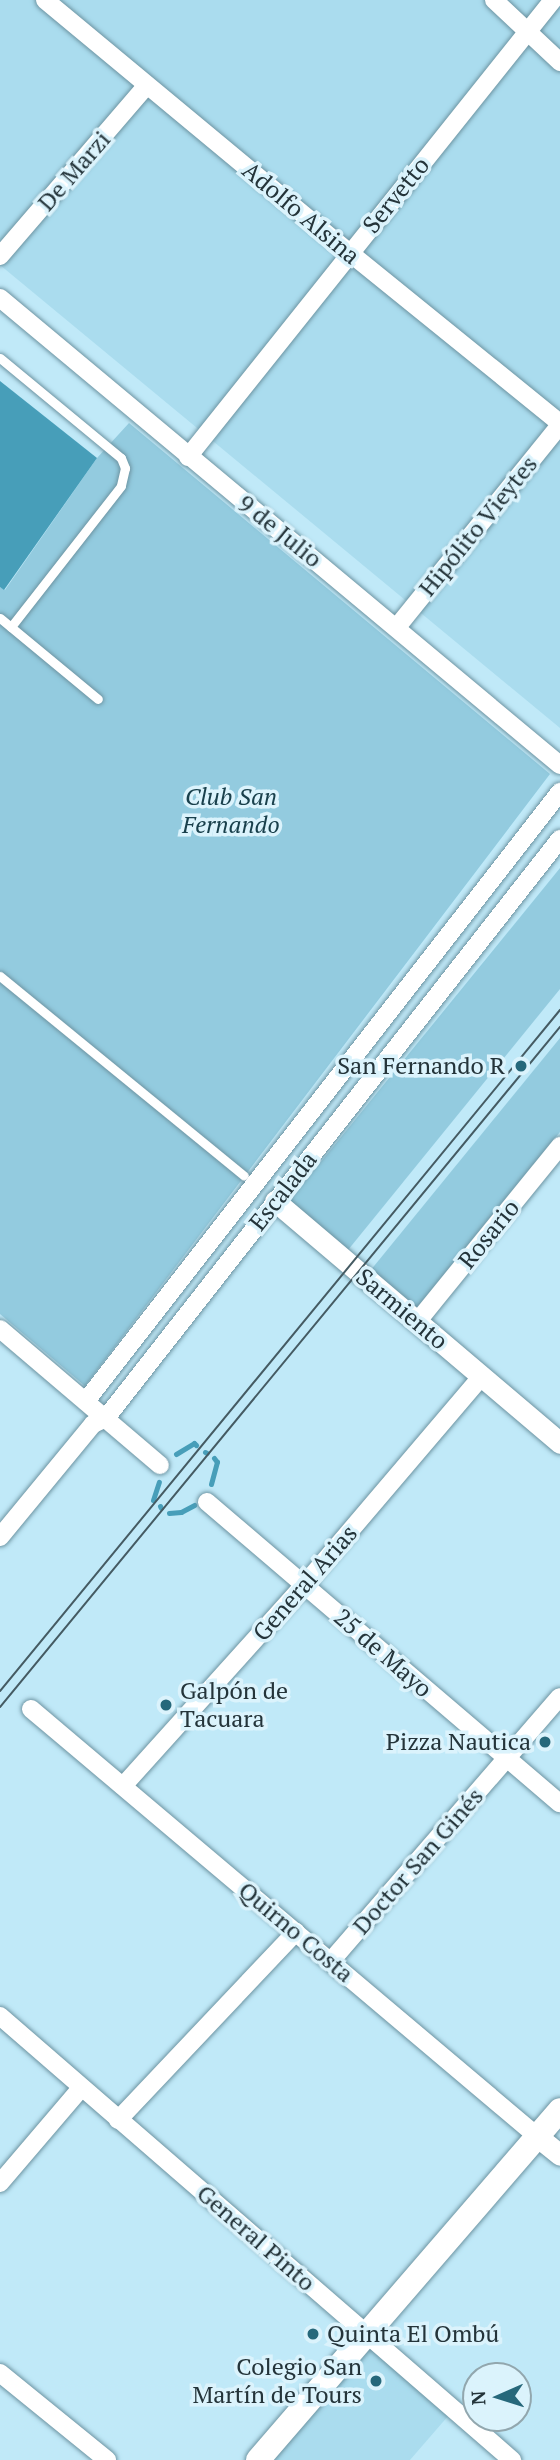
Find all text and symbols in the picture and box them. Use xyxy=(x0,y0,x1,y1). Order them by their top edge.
street label: De Marzi xyxy=(32,125,116,217)
street label: Servetto xyxy=(357,151,435,239)
street label: Adolfo Alsina xyxy=(236,155,366,271)
street label: Hipólito Vieytes xyxy=(412,450,544,602)
street label: 9 de Julio xyxy=(232,488,328,574)
park label: Club San Fernando xyxy=(182,783,280,839)
place label: San Fernando R xyxy=(337,1052,505,1080)
marker: San Fernando R xyxy=(511,1056,531,1076)
street label: Escalada xyxy=(243,1146,323,1236)
street label: Rosario xyxy=(453,1194,525,1274)
street label: Sarmiento xyxy=(350,1262,454,1356)
street label: General Arias xyxy=(247,1519,363,1647)
street label: 25 de Mayo xyxy=(328,1603,438,1703)
place label: Galpón de Tacuara xyxy=(180,1677,288,1733)
marker: Galpón de Tacuara xyxy=(158,1697,174,1713)
place label: Pizza Nautica xyxy=(386,1728,531,1756)
marker: Pizza Nautica xyxy=(537,1734,553,1750)
street label: Doctor San Ginés xyxy=(347,1782,489,1940)
street label: Quirno Costa xyxy=(233,1876,359,1988)
street label: General Pinto xyxy=(191,2179,321,2297)
place label: Quinta El Ombú xyxy=(327,2320,499,2348)
marker: Quinta El Ombú xyxy=(305,2326,321,2342)
place label: Colegio San Martín de Tours xyxy=(192,2353,362,2409)
north arrow xyxy=(462,2362,532,2432)
marker: Colegio San Martín de Tours xyxy=(368,2373,384,2389)
text: N xyxy=(465,2390,490,2406)

